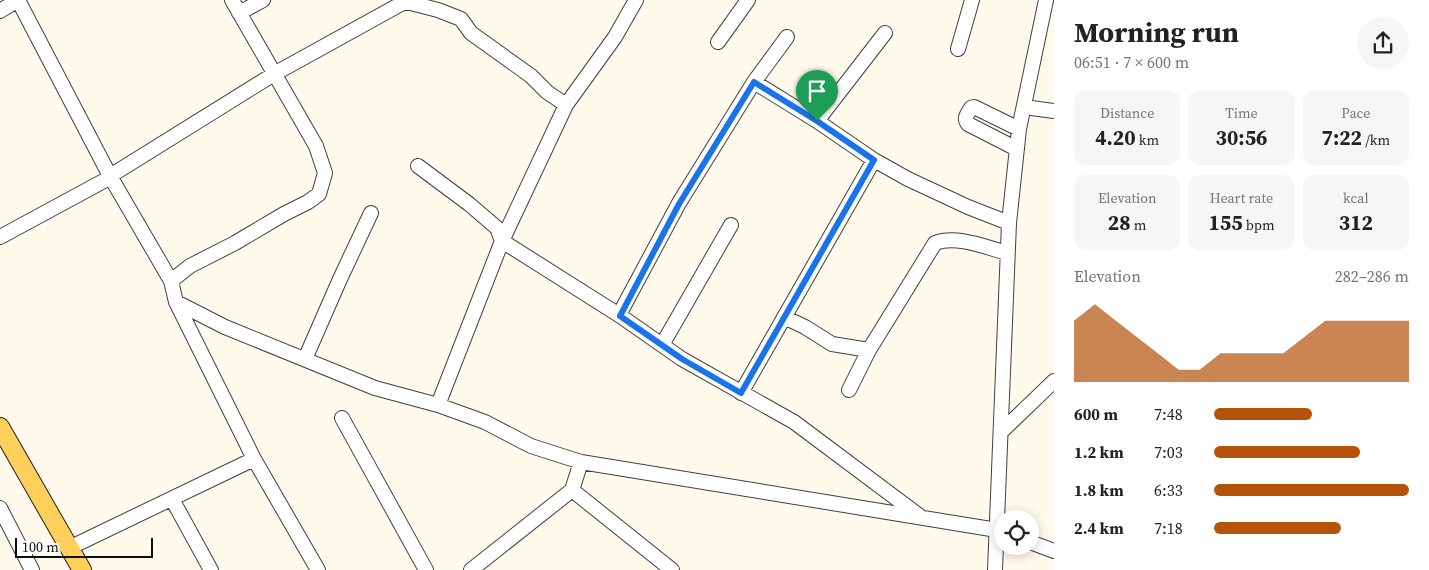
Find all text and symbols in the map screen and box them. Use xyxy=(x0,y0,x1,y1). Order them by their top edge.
text: Morning run xyxy=(1074,13,1239,51)
button: share xyxy=(1357,17,1409,69)
text: 06:51 · 7 × 600 m xyxy=(1074,51,1189,73)
pin xyxy=(796,70,838,121)
icon: arrive xyxy=(803,77,831,105)
text: Distance xyxy=(1100,103,1154,123)
text: Time xyxy=(1225,103,1258,123)
text: Pace xyxy=(1341,103,1371,123)
text: 4.20 xyxy=(1095,123,1136,152)
text: 30:56 xyxy=(1216,123,1267,152)
text: 7:22 xyxy=(1322,123,1362,152)
text: km xyxy=(1136,130,1159,150)
text: /km xyxy=(1362,130,1390,150)
text: Elevation xyxy=(1098,188,1156,208)
text: Heart rate xyxy=(1210,188,1273,208)
text: kcal xyxy=(1343,188,1369,208)
text: 28 xyxy=(1108,208,1131,237)
text: 155 xyxy=(1208,208,1243,237)
text: 312 xyxy=(1339,208,1373,237)
text: m xyxy=(1131,215,1146,235)
text: bpm xyxy=(1243,215,1275,235)
text: Elevation xyxy=(1074,265,1141,287)
text: 282–286 m xyxy=(1335,265,1409,287)
text: 600 m xyxy=(1074,403,1118,425)
text: 7:48 xyxy=(1154,403,1183,425)
text: 1.2 km xyxy=(1074,441,1124,463)
text: 7:03 xyxy=(1154,441,1183,463)
text: 1.8 km xyxy=(1074,479,1124,501)
text: 6:33 xyxy=(1154,479,1183,501)
map controls xyxy=(994,510,1039,555)
button: locate xyxy=(994,510,1039,555)
text: 2.4 km xyxy=(1074,517,1124,539)
text: 7:18 xyxy=(1154,517,1183,539)
scale bar xyxy=(15,535,152,558)
text: 100 m xyxy=(22,537,59,557)

